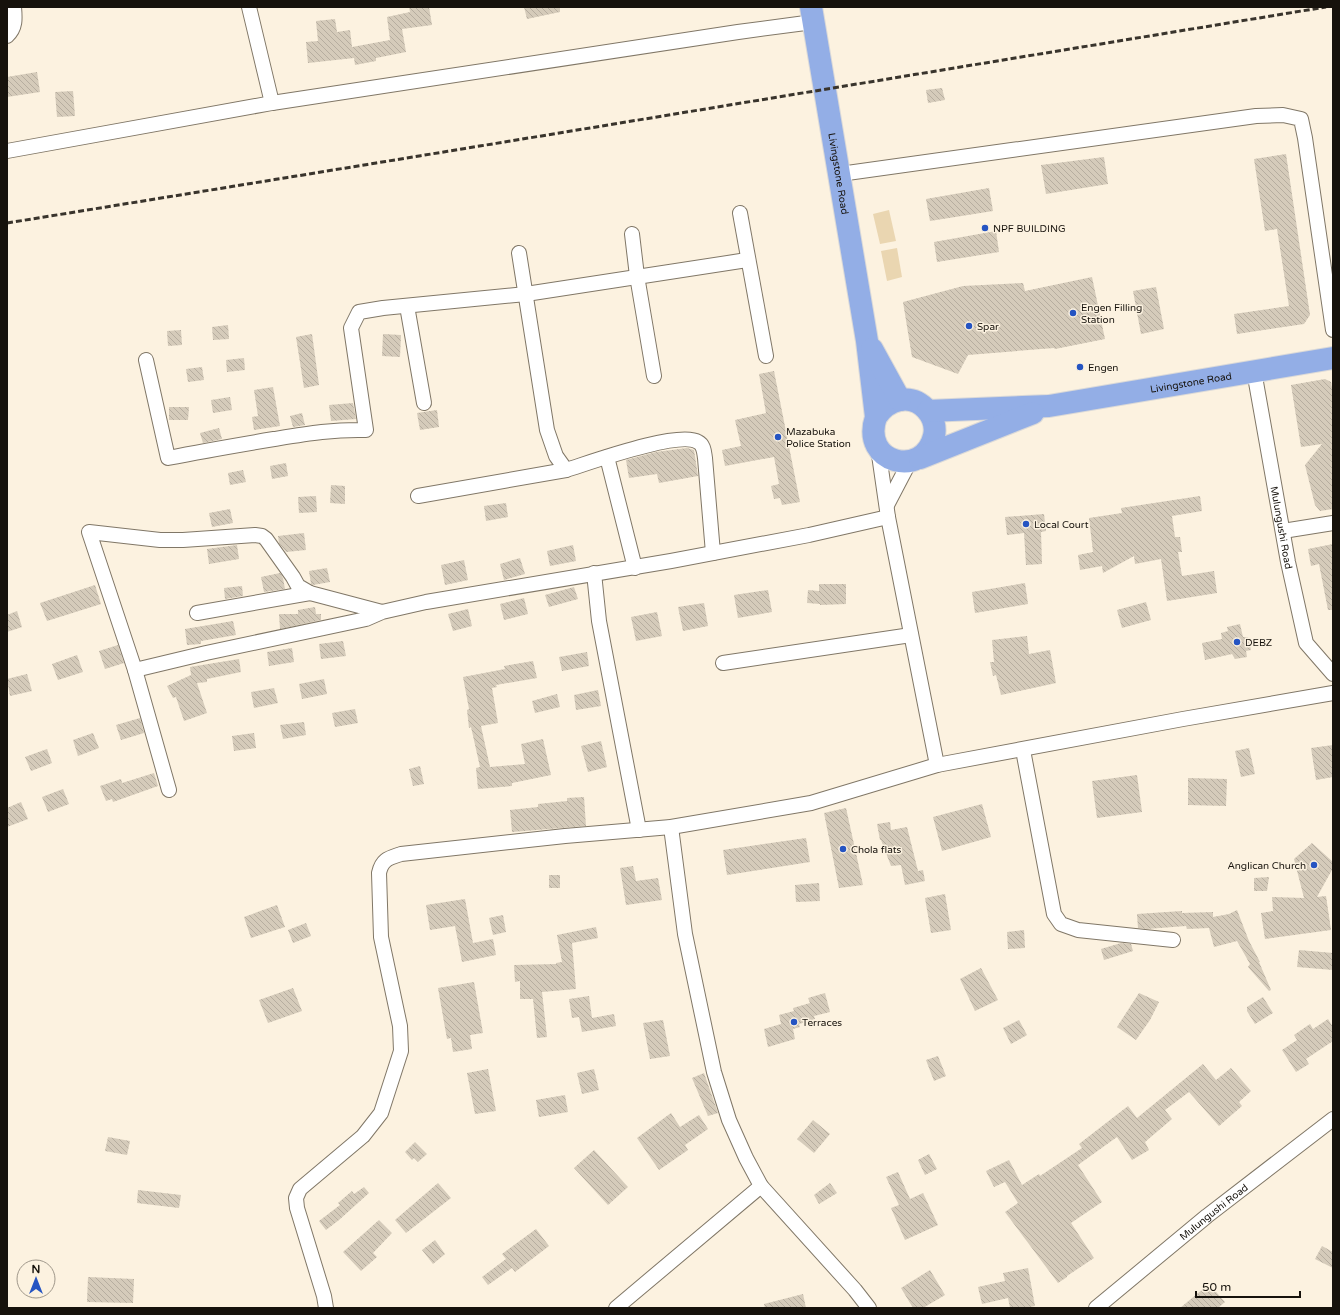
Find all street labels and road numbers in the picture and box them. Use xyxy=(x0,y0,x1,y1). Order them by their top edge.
street label: Livingstone Road xyxy=(825,132,851,216)
street label: Livingstone Road xyxy=(1149,370,1233,396)
street label: Mulungushi Road xyxy=(1268,485,1294,570)
street label: Mulungushi Road xyxy=(1178,1182,1251,1243)

